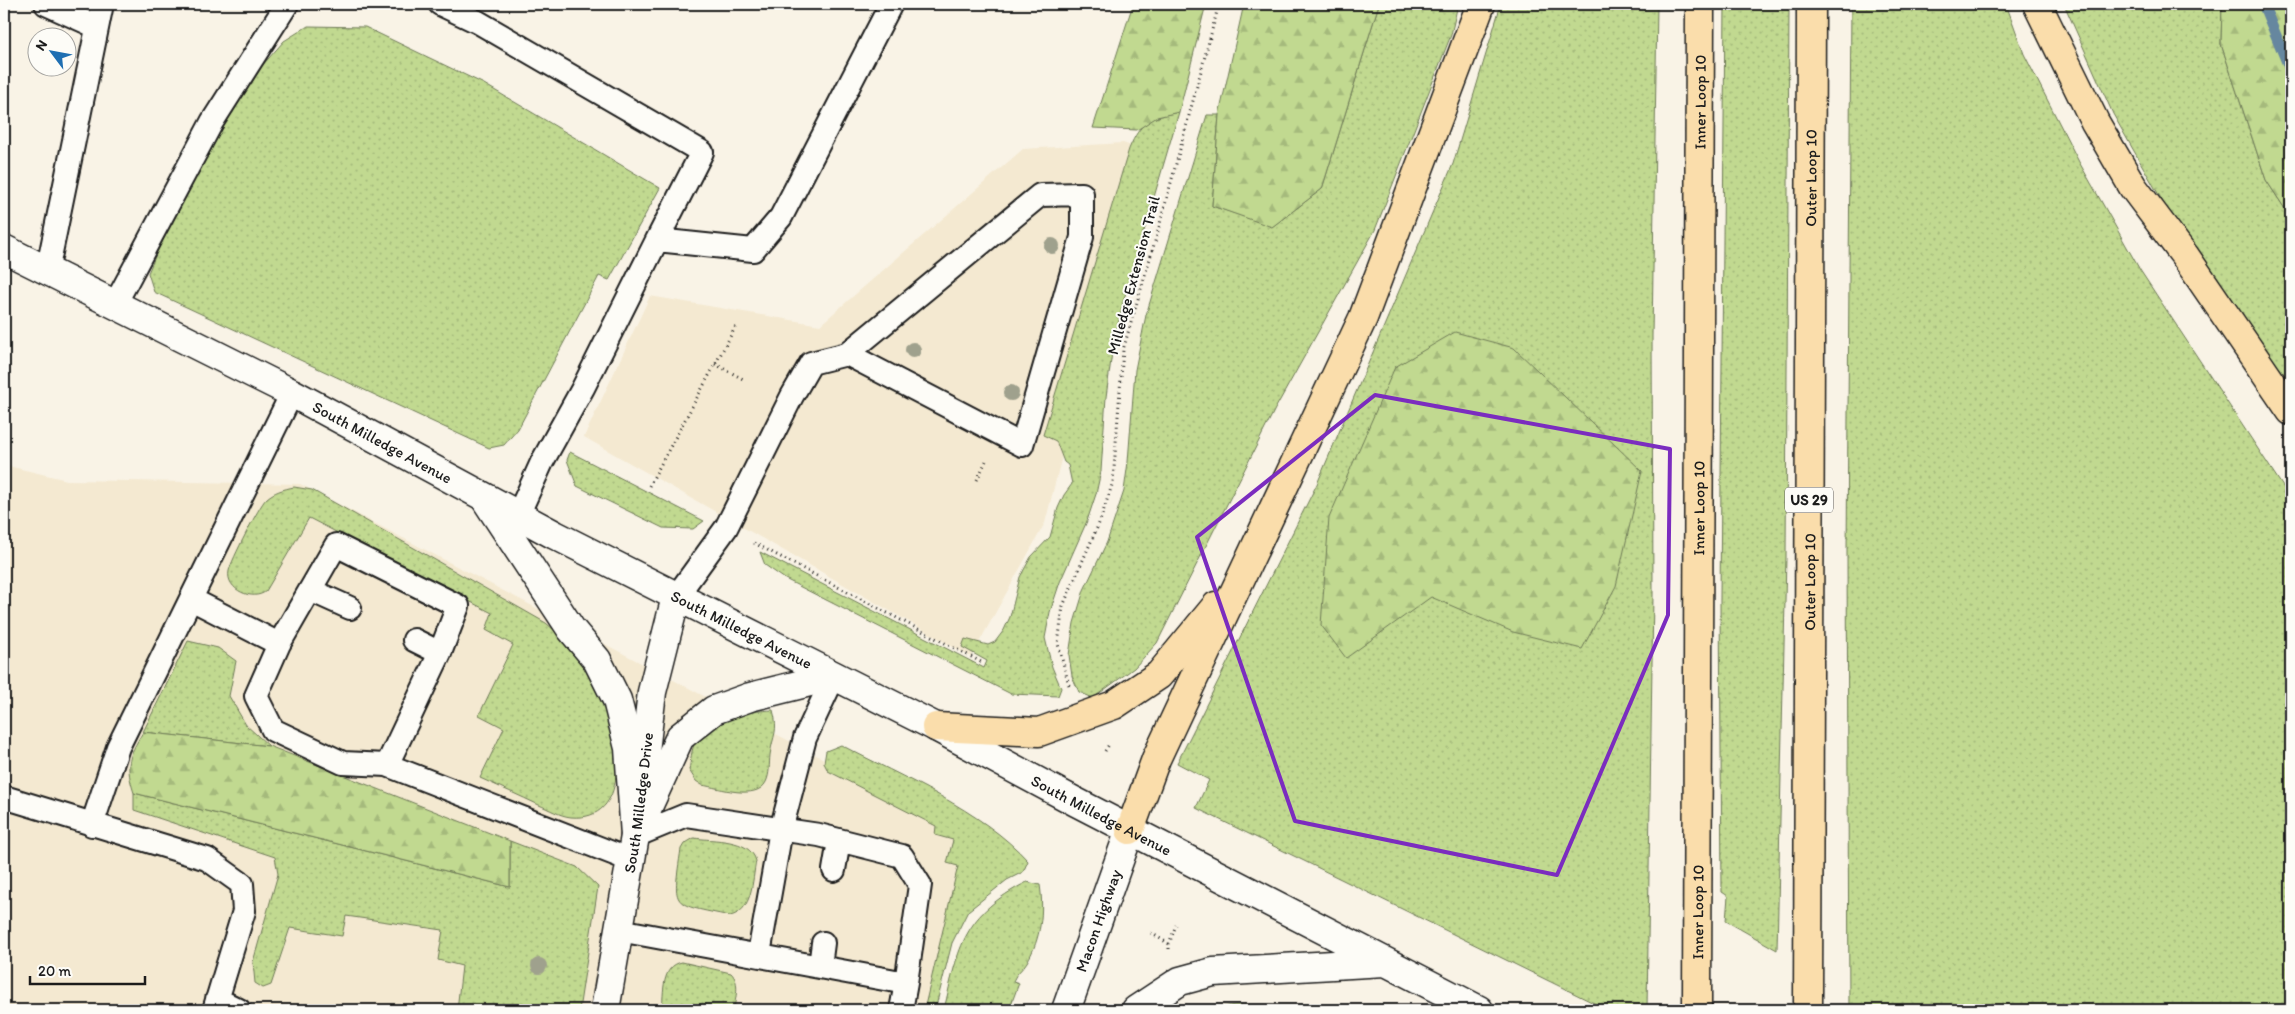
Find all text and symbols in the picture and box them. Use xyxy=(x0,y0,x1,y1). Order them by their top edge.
north arrow xyxy=(28,28,78,78)
text: N xyxy=(32,37,51,54)
street label: Inner Loop 10 xyxy=(1691,55,1710,149)
street label: Outer Loop 10 xyxy=(1801,129,1821,227)
street label: Milledge Extension Trail xyxy=(1103,193,1164,357)
street label: South Milledge Avenue xyxy=(309,397,455,488)
street label: Inner Loop 10 xyxy=(1689,461,1709,555)
road number: US 29 xyxy=(1785,488,1833,512)
street label: Outer Loop 10 xyxy=(1800,533,1819,631)
street label: South Milledge Avenue xyxy=(668,586,815,673)
street label: South Milledge Drive xyxy=(620,731,657,875)
street label: South Milledge Avenue xyxy=(1028,771,1175,860)
street label: Inner Loop 10 xyxy=(1688,865,1707,959)
street label: Macon Highway xyxy=(1071,866,1125,974)
scale bar xyxy=(30,954,145,986)
text: 20 m xyxy=(38,962,72,980)

